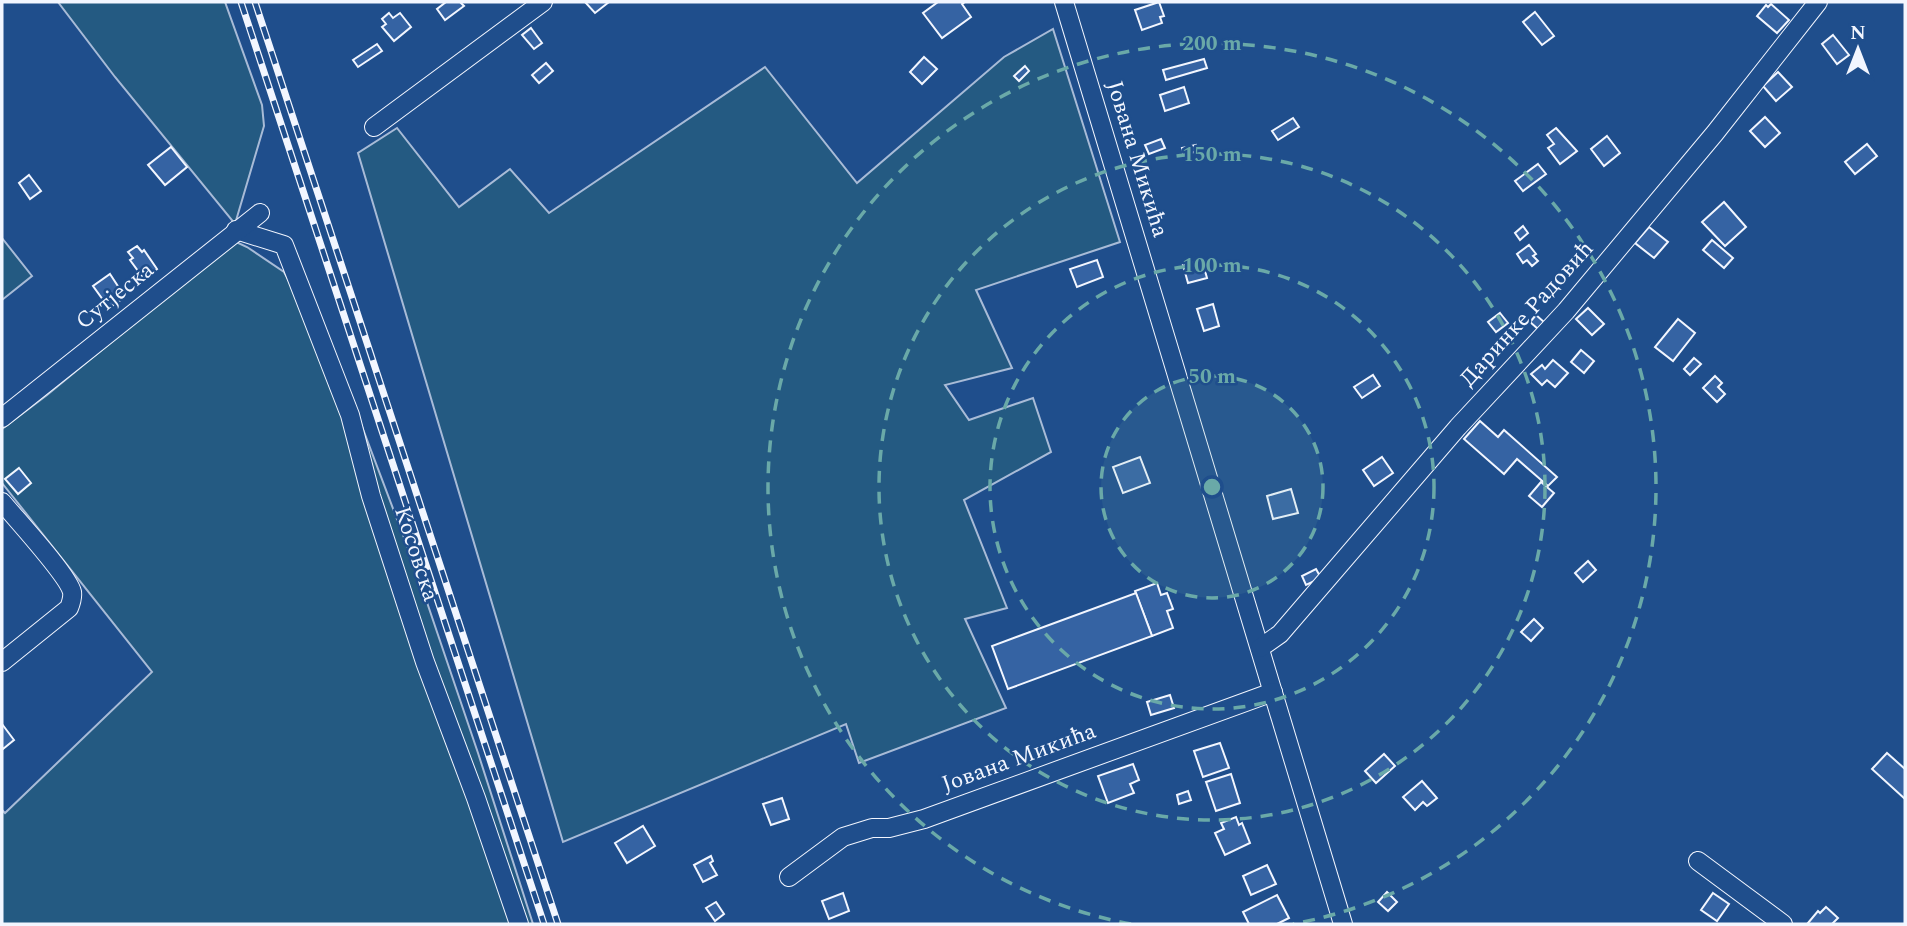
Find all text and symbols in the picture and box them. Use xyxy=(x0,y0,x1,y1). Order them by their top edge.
north arrow xyxy=(1823,14,1893,84)
text: N xyxy=(1850,19,1866,48)
text: 200 m xyxy=(1182,28,1242,60)
street label: Јована Микића xyxy=(1097,76,1177,242)
text: 150 m xyxy=(1182,139,1242,171)
street label: Даринке Радовић xyxy=(1452,233,1602,395)
text: 100 m xyxy=(1182,250,1242,282)
street label: Сутјеска xyxy=(68,253,162,339)
text: 50 m xyxy=(1188,361,1236,393)
centre of rings xyxy=(1200,475,1224,499)
street label: Косовска xyxy=(384,502,448,606)
street label: Јована Микића xyxy=(937,714,1101,802)

